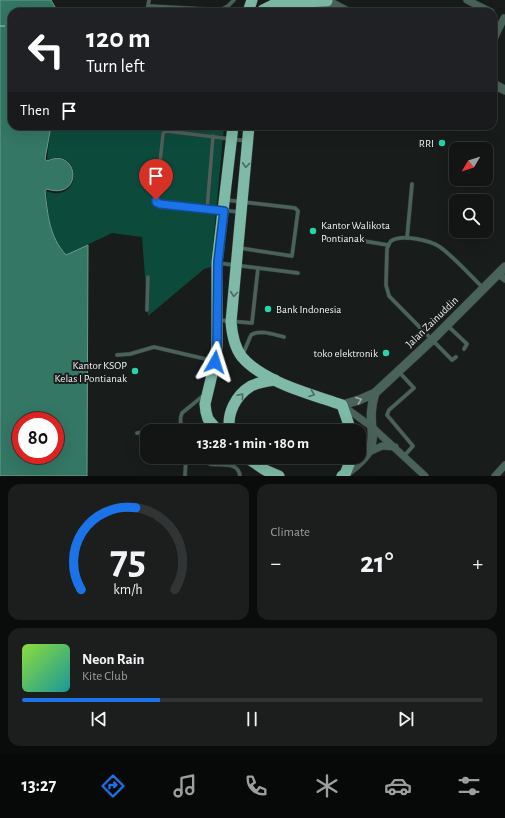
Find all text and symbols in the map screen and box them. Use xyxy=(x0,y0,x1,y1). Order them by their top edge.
icon: left xyxy=(20,24,72,76)
text: 120 m xyxy=(86,25,151,53)
text: Turn left xyxy=(86,58,145,76)
icon: arrive xyxy=(58,100,80,122)
text: Then xyxy=(20,103,50,118)
place label: RRI xyxy=(419,138,434,149)
marker: RRI xyxy=(437,138,447,148)
north arrow xyxy=(449,142,493,186)
map controls xyxy=(449,142,493,238)
pin xyxy=(139,159,173,200)
one-way arrow xyxy=(241,162,250,168)
icon: arrive xyxy=(145,165,167,187)
button: search xyxy=(449,194,493,238)
place label: Kantor Walikota Pontianak xyxy=(321,220,390,244)
marker: Kantor Walikota Pontianak xyxy=(308,226,318,236)
one-way arrow xyxy=(229,291,238,297)
street label: Jalan Zainuddin xyxy=(404,294,460,350)
marker: Bank Indonesia xyxy=(263,304,273,314)
place label: Bank Indonesia xyxy=(276,304,341,315)
position arrow xyxy=(194,341,236,383)
place label: toko elektronik xyxy=(314,348,378,359)
marker: toko elektronik xyxy=(381,348,391,358)
place label: Kantor KSOP Kelas I Pontianak xyxy=(55,360,127,384)
marker: Kantor KSOP Kelas I Pontianak xyxy=(130,366,140,376)
one-way arrow xyxy=(308,390,315,398)
one-way arrow xyxy=(237,393,244,400)
one-way arrow xyxy=(355,397,362,405)
speed limit sign: 80 xyxy=(12,412,64,464)
text: 13:28 · 1 min · 180 m xyxy=(197,436,309,451)
text: Climate xyxy=(271,526,310,539)
text: 75 xyxy=(110,540,146,581)
text: 21° xyxy=(360,548,394,578)
text: − xyxy=(271,552,281,574)
text: + xyxy=(472,552,483,574)
text: km/h xyxy=(114,583,143,597)
text: Neon Rain xyxy=(82,652,144,667)
text: Kite Club xyxy=(82,670,128,683)
icon: previous xyxy=(88,708,110,730)
icon: pause xyxy=(241,708,263,730)
icon: next xyxy=(395,708,417,730)
icon: directions xyxy=(99,772,127,800)
icon: music xyxy=(171,772,199,800)
icon: phone xyxy=(242,772,270,800)
icon: climate xyxy=(313,772,341,800)
icon: car xyxy=(384,772,412,800)
icon: filters xyxy=(455,772,483,800)
text: 13:27 xyxy=(22,777,56,795)

